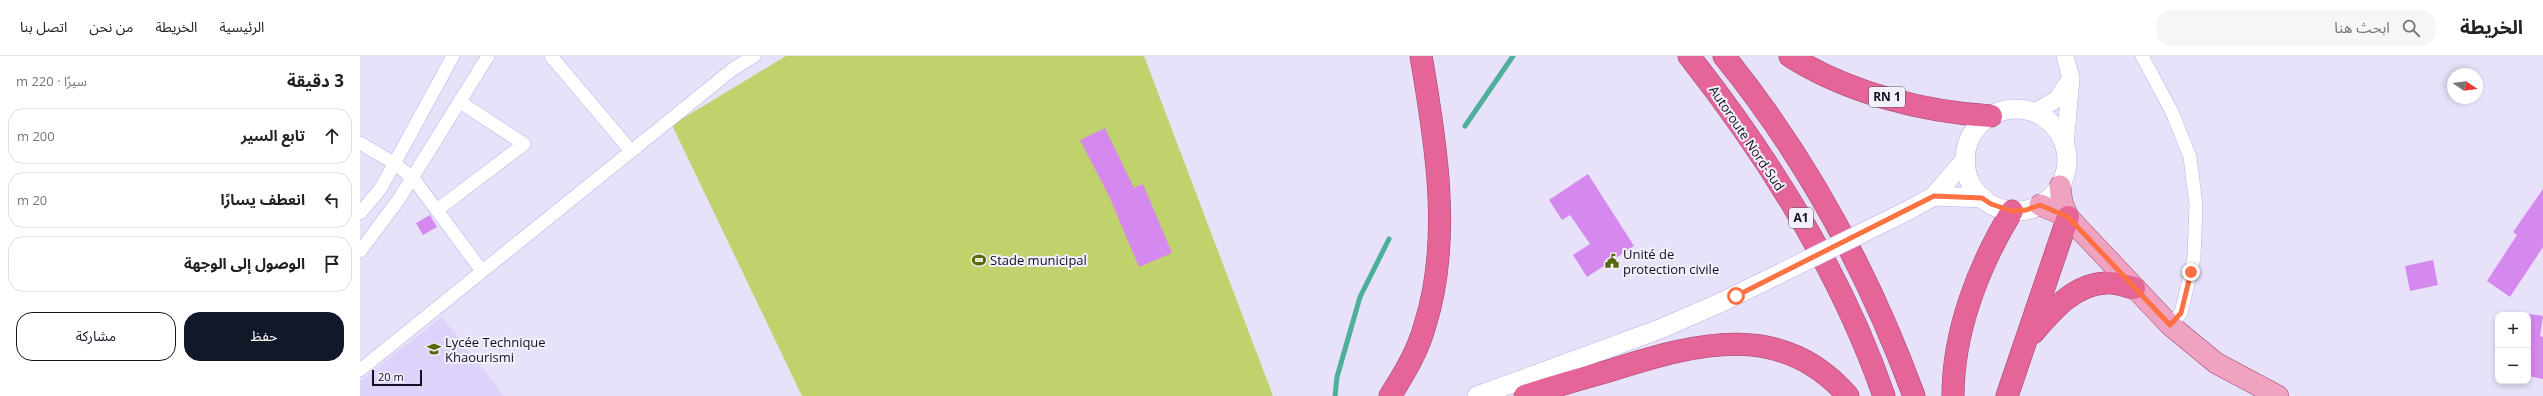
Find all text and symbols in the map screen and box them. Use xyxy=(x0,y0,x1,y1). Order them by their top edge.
search box xyxy=(2156,10,2436,46)
text: الخريطة xyxy=(2460,14,2523,40)
text: اتصل بنا xyxy=(20,17,67,36)
text: من نحن xyxy=(89,17,133,36)
text: الخريطة xyxy=(155,17,197,36)
text: الرئيسية xyxy=(219,17,264,36)
text: ابحث هنا xyxy=(2334,17,2390,37)
icon: search xyxy=(2400,17,2422,39)
north arrow xyxy=(2447,68,2483,104)
text: 3 دقيقة xyxy=(287,69,344,92)
text: سيرًا · 220 m xyxy=(16,72,87,90)
street label: Autoroute Nord-Sud xyxy=(1705,82,1789,194)
road number: RN 1 xyxy=(1869,87,1905,107)
text: تابع السير xyxy=(241,125,305,145)
icon: ahead xyxy=(321,125,343,147)
text: 200 m xyxy=(17,127,55,145)
text: انعطف يسارًا xyxy=(221,189,305,209)
icon: left xyxy=(321,189,343,211)
text: 20 m xyxy=(17,191,47,209)
road number: A1 xyxy=(1789,208,1813,228)
place label: Unité de protection civile xyxy=(1623,245,1719,278)
place label: Stade municipal xyxy=(990,251,1087,269)
sports icon: Stade municipal xyxy=(971,252,987,268)
text: الوصول إلى الوجهة xyxy=(184,253,305,273)
icon: arrive xyxy=(321,253,343,275)
public building icon: Unité de protection civile xyxy=(1604,253,1620,269)
route end xyxy=(2182,263,2200,281)
route start xyxy=(1727,287,1745,305)
button: مشاركة xyxy=(16,312,176,361)
button: حفظ xyxy=(184,312,344,361)
map controls xyxy=(2495,312,2531,384)
button: + xyxy=(2495,312,2531,348)
place label: Lycée Technique Khaourismi xyxy=(445,333,546,366)
school or university icon: Lycée Technique Khaourismi xyxy=(426,341,442,357)
button: − xyxy=(2495,348,2531,384)
scale bar xyxy=(372,368,422,387)
text: 20 m xyxy=(378,369,404,384)

